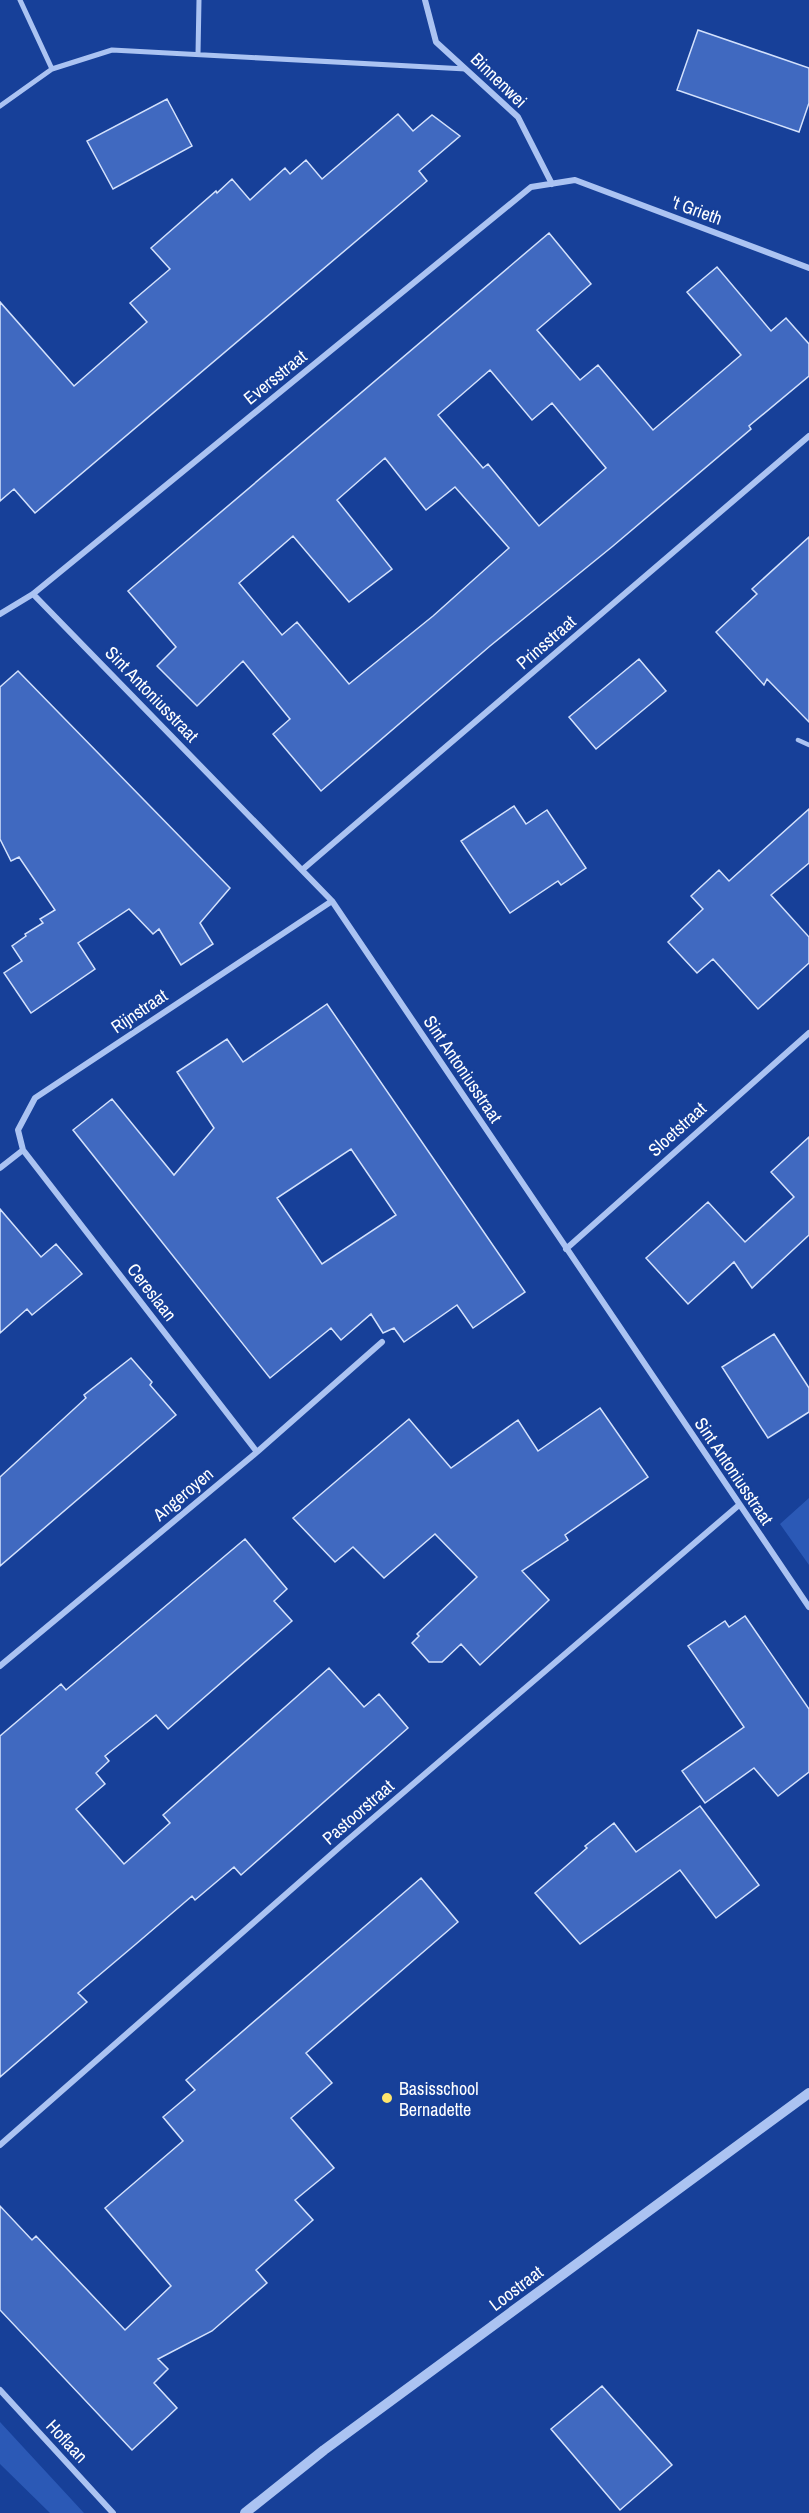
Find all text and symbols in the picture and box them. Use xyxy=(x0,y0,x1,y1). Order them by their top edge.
street label: Binnenwei xyxy=(465,47,533,113)
street label: 't Grieth xyxy=(668,189,726,231)
street label: Eversstraat xyxy=(238,344,312,410)
street label: Prinsstraat xyxy=(511,609,581,675)
street label: Sint Antoniusstraat xyxy=(100,640,204,748)
street label: Rijnstraat xyxy=(106,983,172,1039)
street label: Sint Antoniusstraat xyxy=(418,1010,508,1128)
street label: Sloetstraat xyxy=(642,1096,712,1162)
street label: Cereslaan xyxy=(121,1258,183,1326)
street label: Sint Antoniusstraat xyxy=(689,1412,779,1530)
street label: Angeroyen xyxy=(147,1461,218,1527)
street label: Pastoorstraat xyxy=(317,1774,399,1850)
place label: Basisschool Bernadette xyxy=(399,2076,479,2122)
marker: Basisschool Bernadette xyxy=(380,2091,394,2105)
street label: Loostraat xyxy=(484,2259,548,2317)
street label: Hoflaan xyxy=(41,2414,93,2468)

